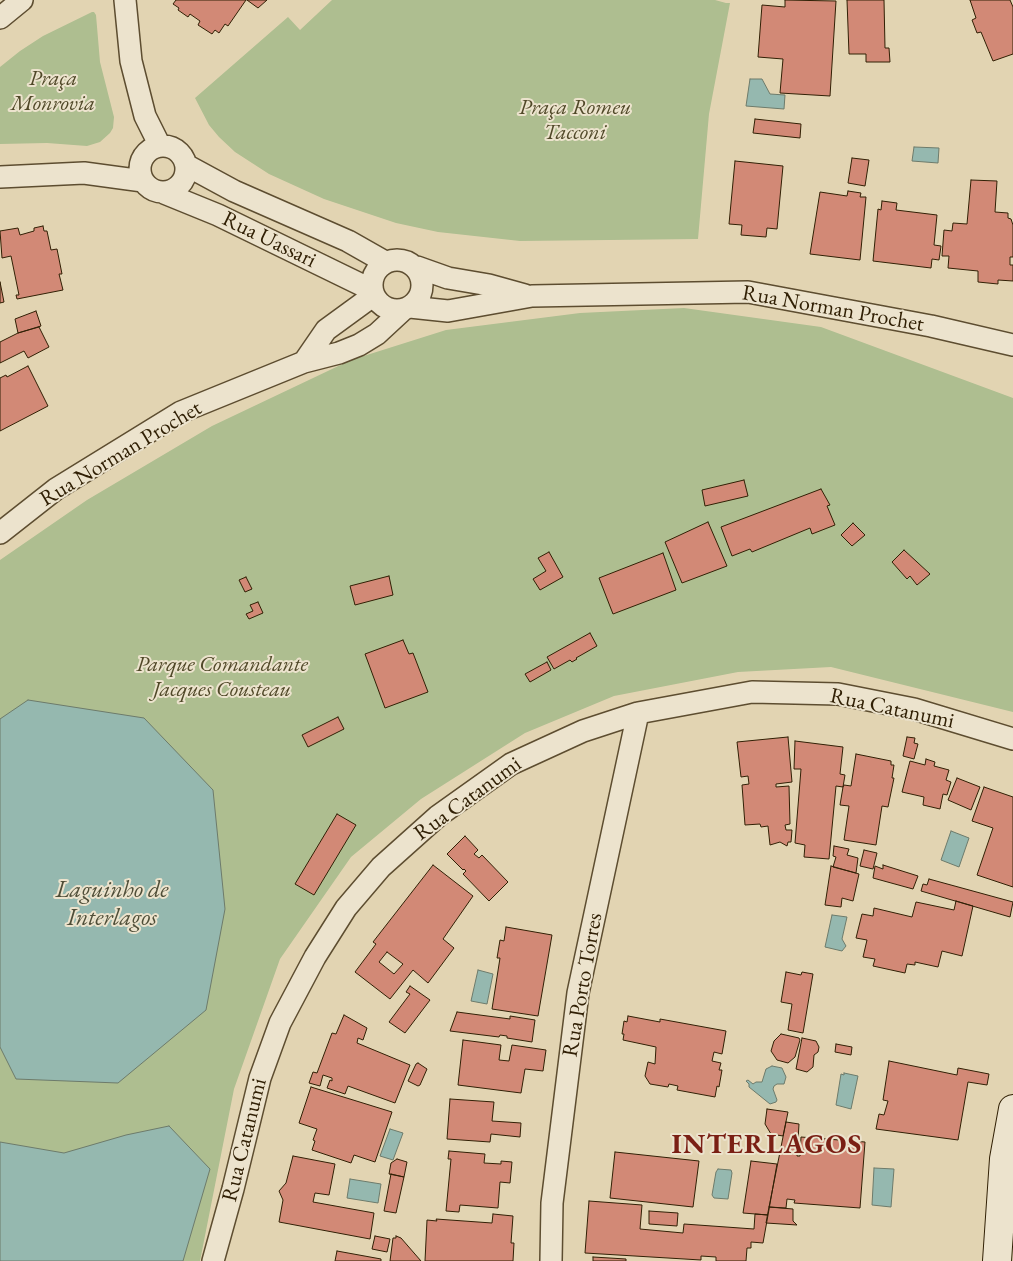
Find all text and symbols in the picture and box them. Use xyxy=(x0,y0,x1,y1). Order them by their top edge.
park label: Praça Monrovia xyxy=(11,66,95,118)
park label: Praça Romeu Tacconi xyxy=(519,95,631,146)
street label: Rua Uassari xyxy=(218,206,320,274)
street label: Rua Norman Prochet xyxy=(740,280,926,338)
street label: Rua Norman Prochet xyxy=(35,395,207,513)
park label: Parque Comandante Jacques Cousteau xyxy=(136,652,308,704)
street label: Rua Catanumi xyxy=(828,683,956,735)
street label: Rua Catanumi xyxy=(409,751,527,847)
water label: Laguinho de Interlagos xyxy=(55,876,169,932)
street label: Rua Porto Torres xyxy=(557,911,609,1059)
street label: Rua Catanumi xyxy=(217,1076,273,1204)
district label: INTERLAGOS xyxy=(670,1128,864,1162)

